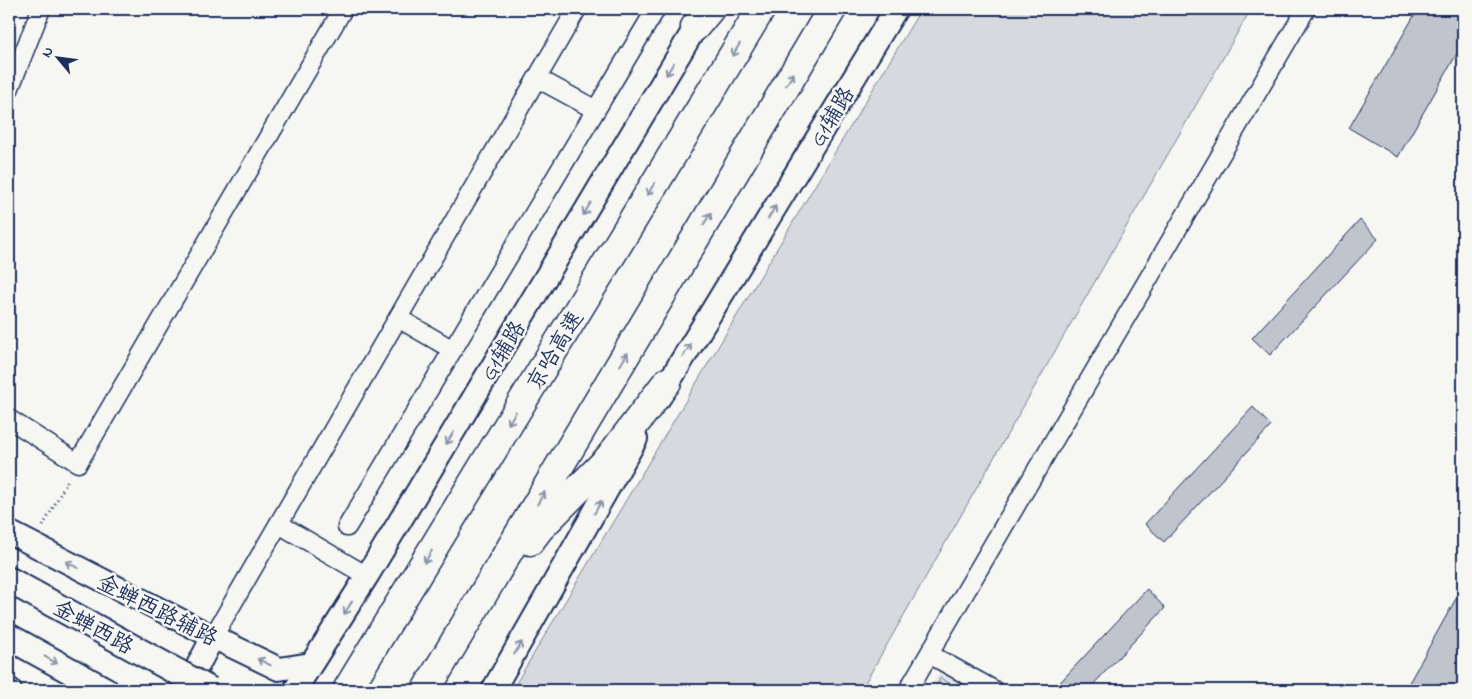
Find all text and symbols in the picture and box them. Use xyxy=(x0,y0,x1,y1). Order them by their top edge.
north arrow xyxy=(32,32,82,82)
text: N xyxy=(36,43,59,62)
one-way arrow xyxy=(730,43,740,57)
one-way arrow xyxy=(665,62,675,76)
one-way arrow xyxy=(785,73,795,87)
street label: G1辅路 xyxy=(803,82,864,154)
one-way arrow xyxy=(646,182,656,196)
one-way arrow xyxy=(581,201,591,215)
one-way arrow xyxy=(767,205,777,219)
one-way arrow xyxy=(702,211,712,226)
street label: 京哈高速 xyxy=(520,306,593,398)
street label: G1辅路 xyxy=(474,316,535,388)
one-way arrow xyxy=(682,344,692,358)
one-way arrow xyxy=(620,352,630,366)
one-way arrow xyxy=(507,410,517,424)
one-way arrow xyxy=(444,431,454,445)
one-way arrow xyxy=(537,492,547,506)
one-way arrow xyxy=(593,500,603,514)
one-way arrow xyxy=(423,549,433,563)
one-way arrow xyxy=(65,560,80,569)
street label: 金蝉西路辅路 xyxy=(93,567,223,651)
street label: 金蝉西路 xyxy=(49,593,139,659)
one-way arrow xyxy=(343,600,353,614)
one-way arrow xyxy=(513,641,523,656)
one-way arrow xyxy=(44,656,58,666)
one-way arrow xyxy=(257,657,272,666)

